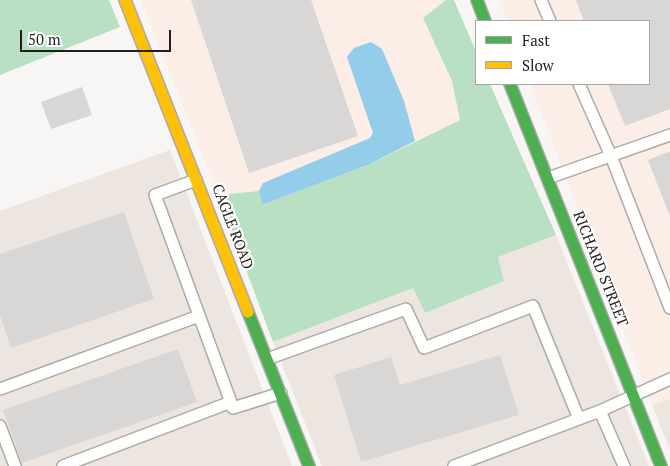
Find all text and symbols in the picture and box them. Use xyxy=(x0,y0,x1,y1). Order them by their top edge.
scale bar xyxy=(22,20,174,52)
legend xyxy=(475,20,650,85)
text: 50 m xyxy=(28,29,61,49)
text: Fast xyxy=(522,30,550,50)
text: Slow xyxy=(522,55,554,75)
street label: CAGLE ROAD xyxy=(207,182,257,272)
street label: RICHARD STREET xyxy=(569,209,631,329)

